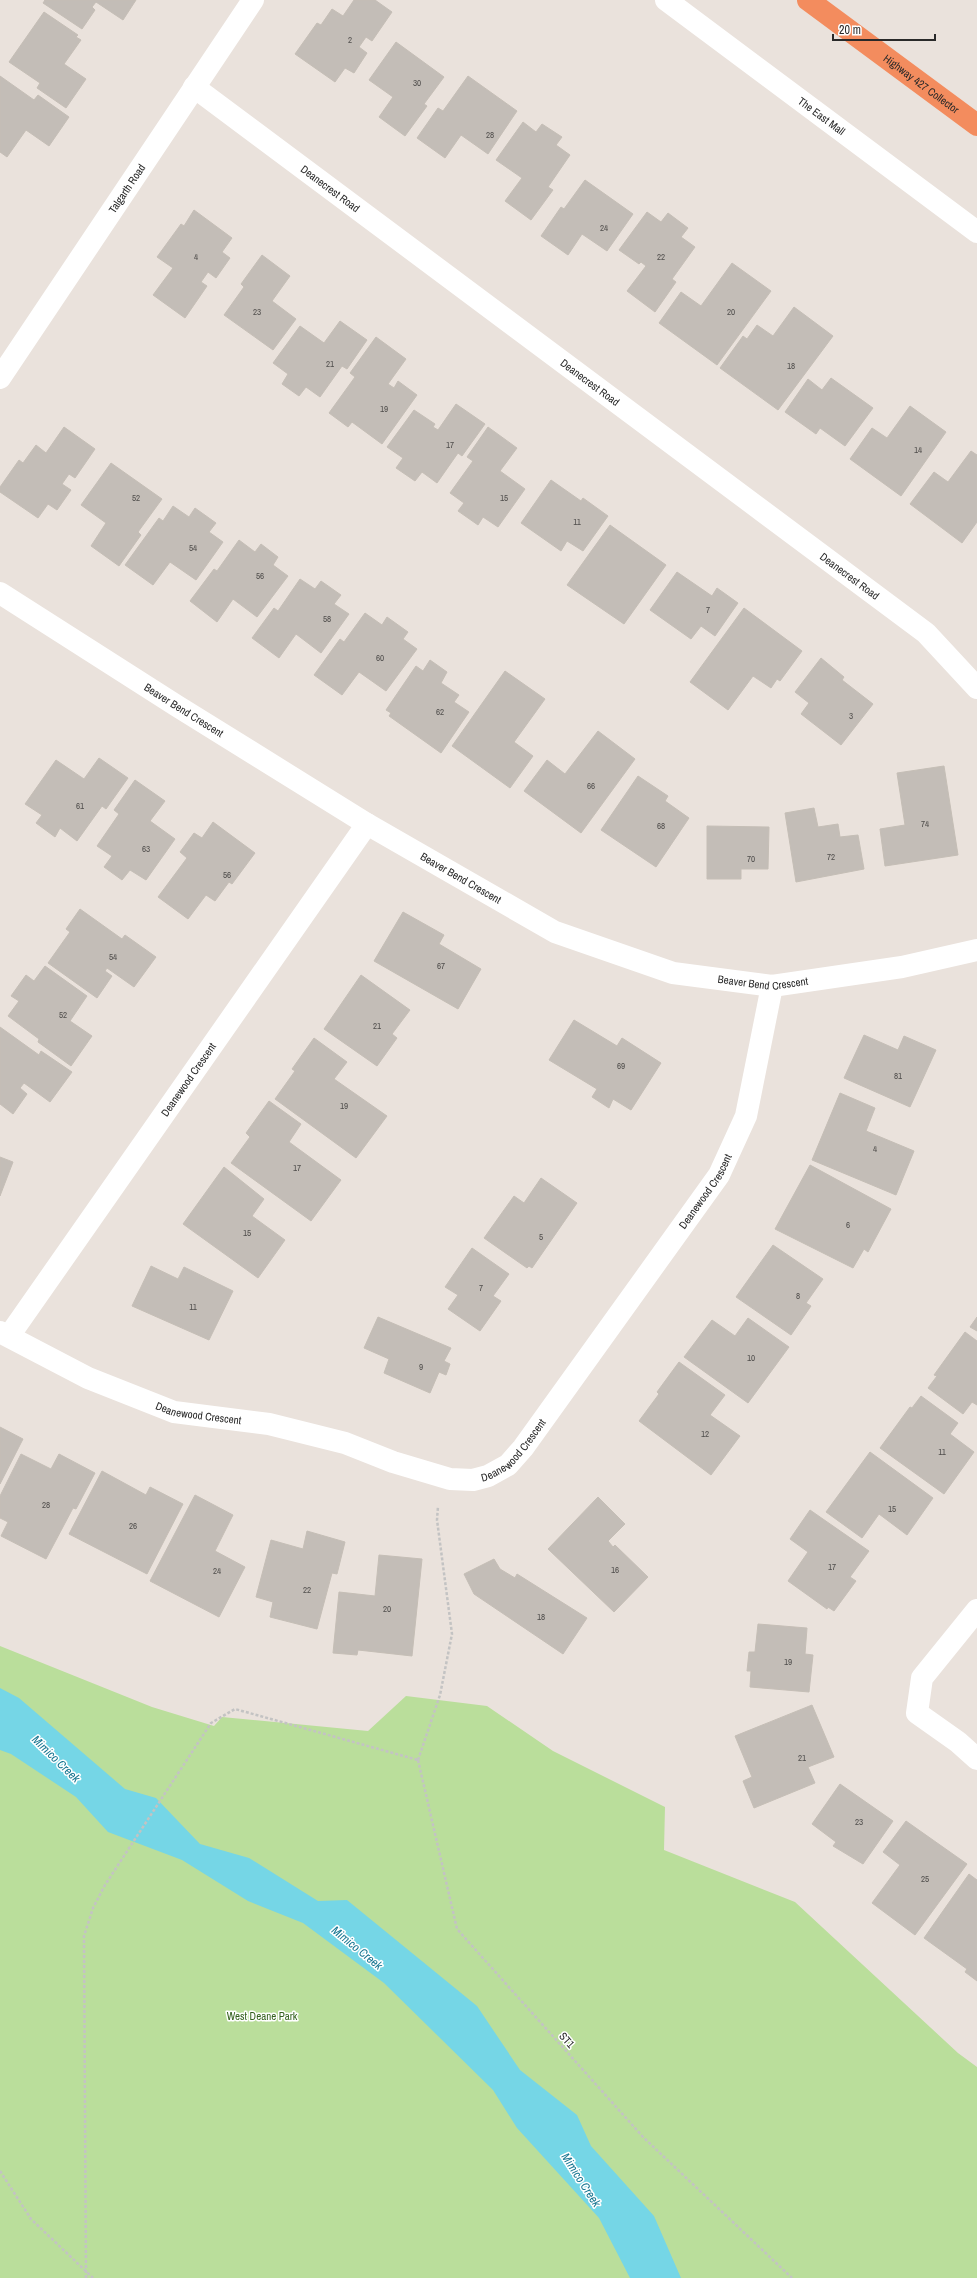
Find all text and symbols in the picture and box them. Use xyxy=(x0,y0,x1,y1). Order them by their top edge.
scale bar xyxy=(833,16,935,42)
text: 20 m xyxy=(839,22,861,38)
house number: 2 xyxy=(348,34,352,46)
street label: Highway 427 Collector xyxy=(881,51,962,117)
house number: 30 xyxy=(413,77,421,89)
street label: The East Mall xyxy=(795,94,848,138)
house number: 28 xyxy=(486,129,494,141)
street label: Talgarth Road xyxy=(105,161,148,216)
street label: Deanecrest Road xyxy=(298,162,363,215)
house number: 24 xyxy=(600,222,608,234)
house number: 4 xyxy=(194,251,198,263)
house number: 22 xyxy=(657,251,665,263)
house number: 23 xyxy=(253,306,261,318)
house number: 20 xyxy=(727,306,735,318)
street label: Deanecrest Road xyxy=(558,356,622,409)
house number: 21 xyxy=(326,358,334,370)
house number: 18 xyxy=(787,360,795,372)
house number: 19 xyxy=(380,403,388,415)
house number: 17 xyxy=(446,439,454,451)
house number: 14 xyxy=(914,444,922,456)
house number: 52 xyxy=(132,492,140,504)
house number: 15 xyxy=(500,492,508,504)
house number: 11 xyxy=(573,516,581,528)
house number: 54 xyxy=(189,542,197,554)
street label: Deanecrest Road xyxy=(817,549,882,603)
house number: 56 xyxy=(256,570,264,582)
house number: 7 xyxy=(706,604,710,616)
house number: 58 xyxy=(323,613,331,625)
house number: 60 xyxy=(376,652,384,664)
street label: Beaver Bend Crescent xyxy=(142,680,227,740)
house number: 62 xyxy=(436,706,444,718)
house number: 3 xyxy=(849,710,853,722)
house number: 66 xyxy=(587,780,595,792)
house number: 61 xyxy=(76,800,84,812)
house number: 74 xyxy=(921,818,929,830)
house number: 68 xyxy=(657,820,665,832)
house number: 63 xyxy=(142,843,150,855)
street label: Beaver Bend Crescent xyxy=(418,849,504,907)
house number: 72 xyxy=(827,851,835,863)
house number: 70 xyxy=(747,853,755,865)
house number: 56 xyxy=(223,869,231,881)
house number: 54 xyxy=(109,951,117,963)
house number: 67 xyxy=(437,960,445,972)
street label: Beaver Bend Crescent xyxy=(717,972,809,993)
house number: 52 xyxy=(59,1009,67,1021)
house number: 21 xyxy=(373,1020,381,1032)
street label: Deanewood Crescent xyxy=(158,1039,219,1119)
house number: 69 xyxy=(617,1060,625,1072)
house number: 81 xyxy=(894,1070,902,1082)
house number: 19 xyxy=(340,1100,348,1112)
house number: 4 xyxy=(873,1143,877,1155)
street label: Deanewood Crescent xyxy=(676,1151,735,1232)
house number: 17 xyxy=(293,1162,301,1174)
house number: 6 xyxy=(846,1219,850,1231)
house number: 15 xyxy=(243,1227,251,1239)
house number: 5 xyxy=(539,1231,543,1243)
house number: 7 xyxy=(479,1282,483,1294)
house number: 8 xyxy=(796,1290,800,1302)
house number: 11 xyxy=(189,1301,197,1313)
house number: 10 xyxy=(747,1352,755,1364)
house number: 9 xyxy=(419,1361,423,1373)
street label: Deanewood Crescent xyxy=(154,1398,243,1427)
street label: Deanewood Crescent xyxy=(479,1416,549,1485)
house number: 12 xyxy=(701,1428,709,1440)
house number: 11 xyxy=(938,1446,946,1458)
house number: 28 xyxy=(42,1499,50,1511)
house number: 15 xyxy=(888,1503,896,1515)
house number: 26 xyxy=(129,1520,137,1532)
house number: 17 xyxy=(828,1561,836,1573)
house number: 16 xyxy=(611,1564,619,1576)
house number: 24 xyxy=(213,1565,221,1577)
house number: 22 xyxy=(303,1584,311,1596)
house number: 20 xyxy=(383,1603,391,1615)
house number: 18 xyxy=(537,1611,545,1623)
house number: 19 xyxy=(784,1656,792,1668)
water label: Mimico Creek xyxy=(28,1732,84,1787)
house number: 21 xyxy=(798,1752,806,1764)
house number: 23 xyxy=(855,1816,863,1828)
house number: 25 xyxy=(921,1873,929,1885)
water label: Mimico Creek xyxy=(328,1923,387,1974)
park label: West Deane Park xyxy=(227,2009,298,2023)
street label: ST1 xyxy=(556,2029,578,2051)
water label: Mimico Creek xyxy=(558,2150,605,2211)

